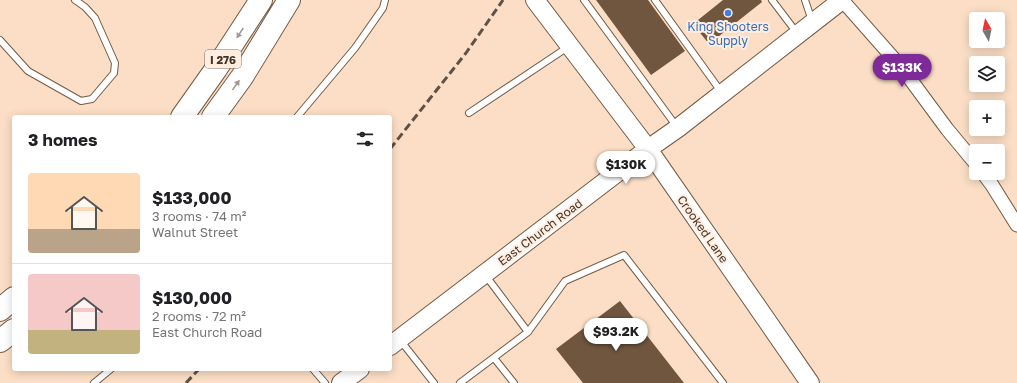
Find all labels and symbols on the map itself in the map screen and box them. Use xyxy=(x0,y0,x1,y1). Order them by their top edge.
marker: King Shooters Supply xyxy=(723,8,733,18)
north arrow xyxy=(969,12,1005,48)
place label: King Shooters Supply xyxy=(687,19,769,48)
one-way arrow xyxy=(236,28,244,38)
road number: I 276 xyxy=(205,50,241,68)
pin: $133K xyxy=(874,54,930,88)
one-way arrow xyxy=(231,80,240,91)
pin: $130K xyxy=(598,151,654,185)
street label: Crooked Lane xyxy=(674,192,732,266)
street label: East Church Road xyxy=(495,195,585,269)
pin: $93.2K xyxy=(583,318,649,352)

